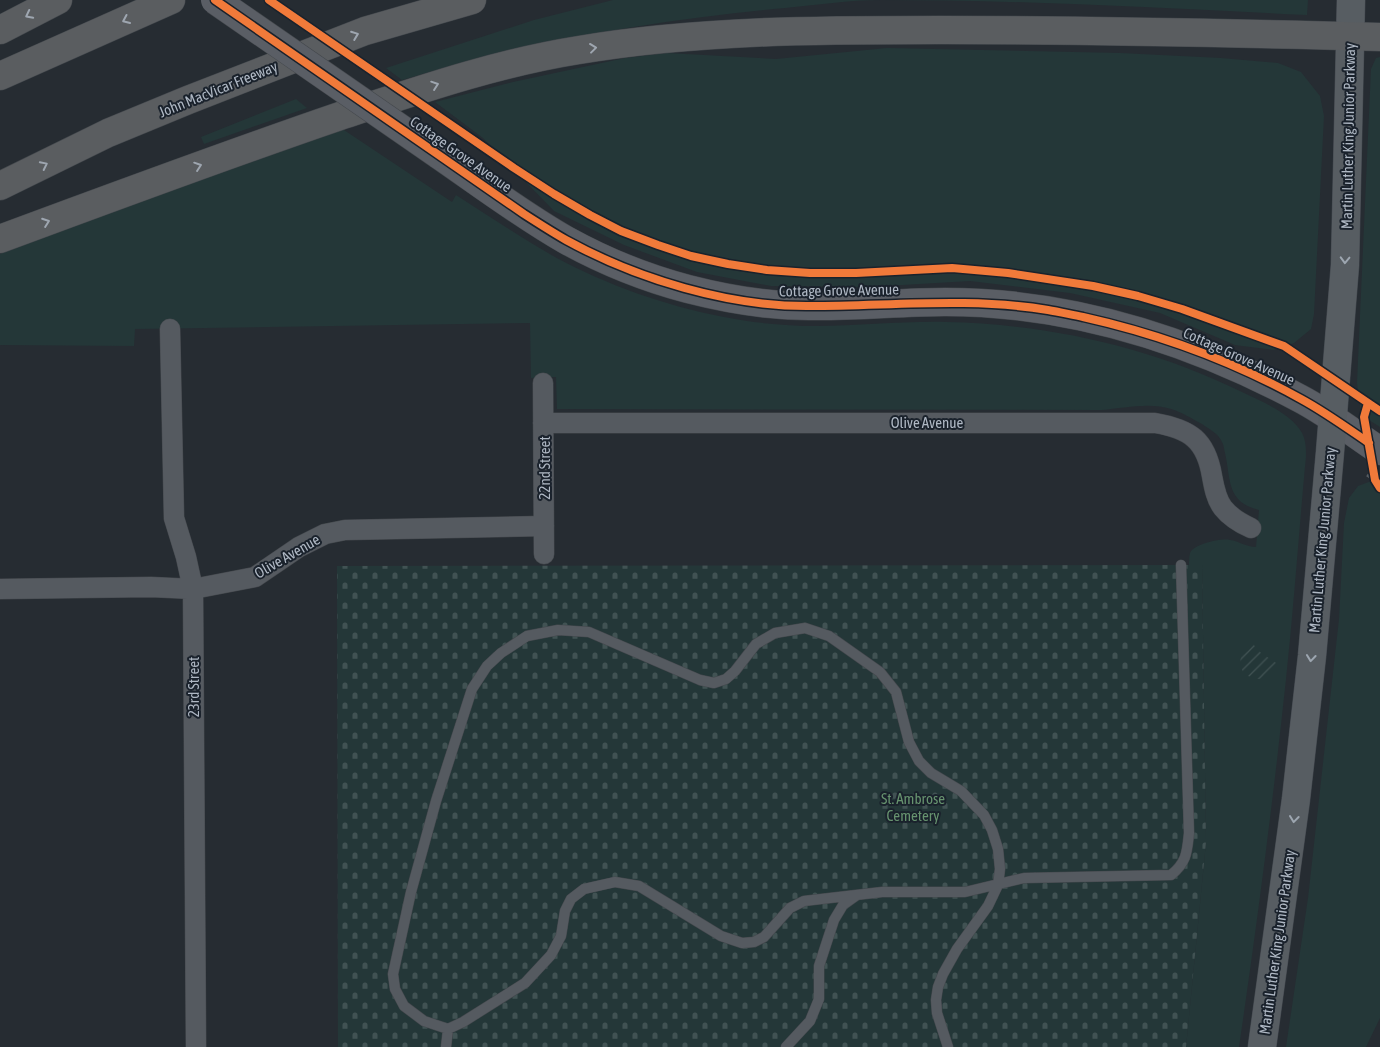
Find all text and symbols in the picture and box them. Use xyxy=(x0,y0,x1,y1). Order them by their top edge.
one-way arrow xyxy=(25,9,34,19)
one-way arrow xyxy=(122,13,131,24)
one-way arrow xyxy=(350,31,359,41)
one-way arrow xyxy=(589,43,597,54)
street label: Martin Luther King Junior Parkway xyxy=(1338,43,1358,229)
street label: John MacVicar Freeway xyxy=(156,57,280,121)
one-way arrow xyxy=(430,80,438,90)
street label: Cottage Grove Avenue xyxy=(407,113,515,196)
one-way arrow xyxy=(39,161,48,171)
one-way arrow xyxy=(193,162,202,172)
one-way arrow xyxy=(41,218,49,228)
one-way arrow xyxy=(1340,256,1350,264)
street label: Cottage Grove Avenue xyxy=(779,280,899,300)
street label: Cottage Grove Avenue xyxy=(1181,324,1297,388)
street label: Olive Avenue xyxy=(891,414,963,431)
street label: 22nd Street xyxy=(536,436,553,500)
street label: Martin Luther King Junior Parkway xyxy=(1305,446,1339,634)
street label: Olive Avenue xyxy=(251,530,323,582)
one-way arrow xyxy=(1306,654,1317,662)
street label: 23rd Street xyxy=(185,657,202,717)
park label: St. Ambrose Cemetery xyxy=(881,790,945,824)
one-way arrow xyxy=(1289,816,1300,824)
street label: Martin Luther King Junior Parkway xyxy=(1256,849,1298,1035)

